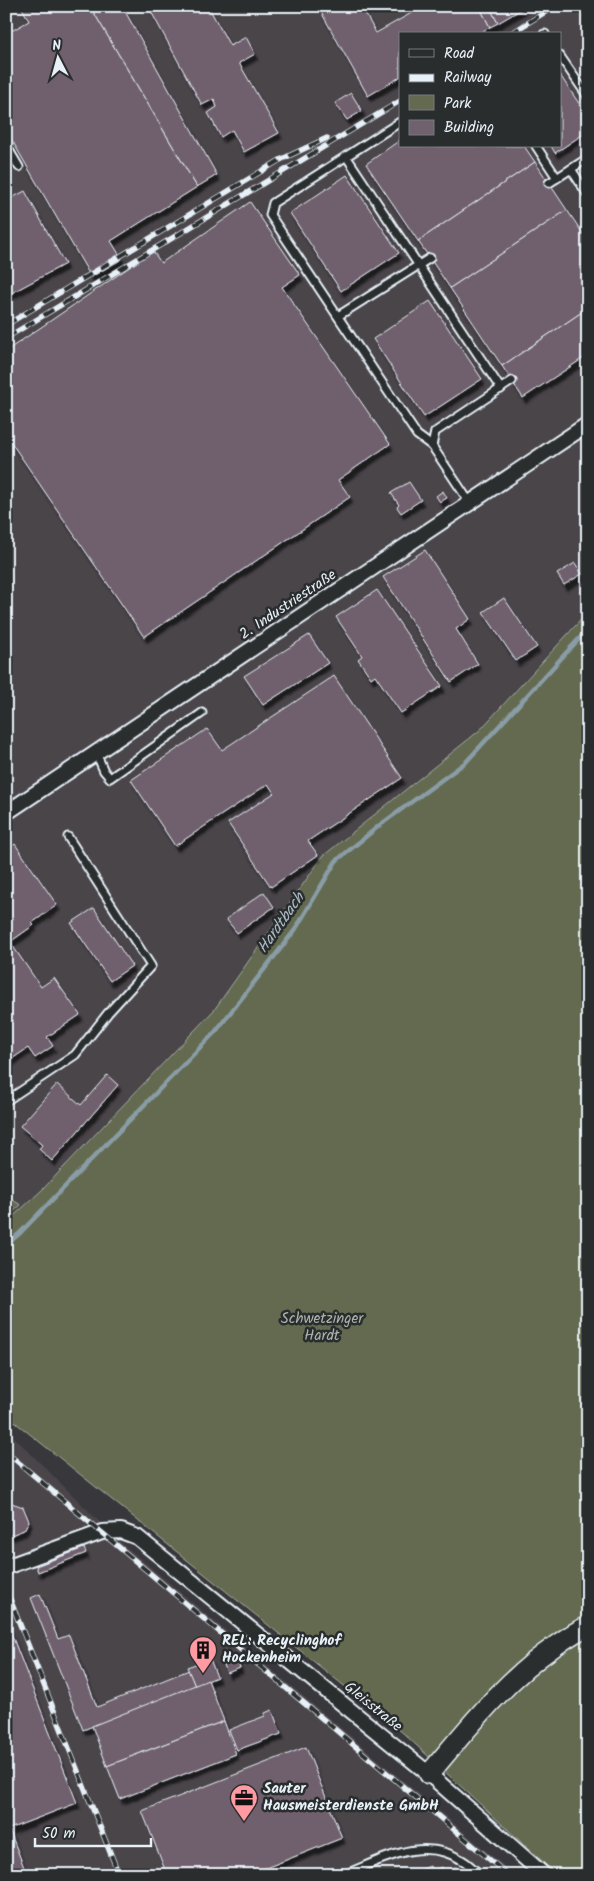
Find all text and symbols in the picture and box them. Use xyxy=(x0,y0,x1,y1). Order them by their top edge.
north arrow xyxy=(32,32,82,82)
legend xyxy=(399,32,562,148)
text: N xyxy=(51,35,62,57)
text: Road xyxy=(444,42,475,66)
text: Railway xyxy=(444,66,492,90)
text: Park xyxy=(444,92,472,116)
text: Building xyxy=(444,116,494,140)
street label: 2. Industriestraße xyxy=(235,563,342,646)
water label: Hardtbach xyxy=(251,886,312,959)
park label: Schwetzinger Hardt xyxy=(281,1307,364,1348)
place label: REL: Recyclinghof Hockenheim xyxy=(222,1629,342,1670)
building icon: REL: Recyclinghof Hockenheim xyxy=(188,1635,218,1674)
street label: Gleisstraße xyxy=(339,1676,408,1738)
place label: Sauter Hausmeisterdienste GmbH xyxy=(263,1777,439,1818)
office icon: Sauter Hausmeisterdienste GmbH xyxy=(229,1783,259,1822)
scale bar xyxy=(35,1816,151,1848)
text: 50 m xyxy=(42,1822,76,1846)

